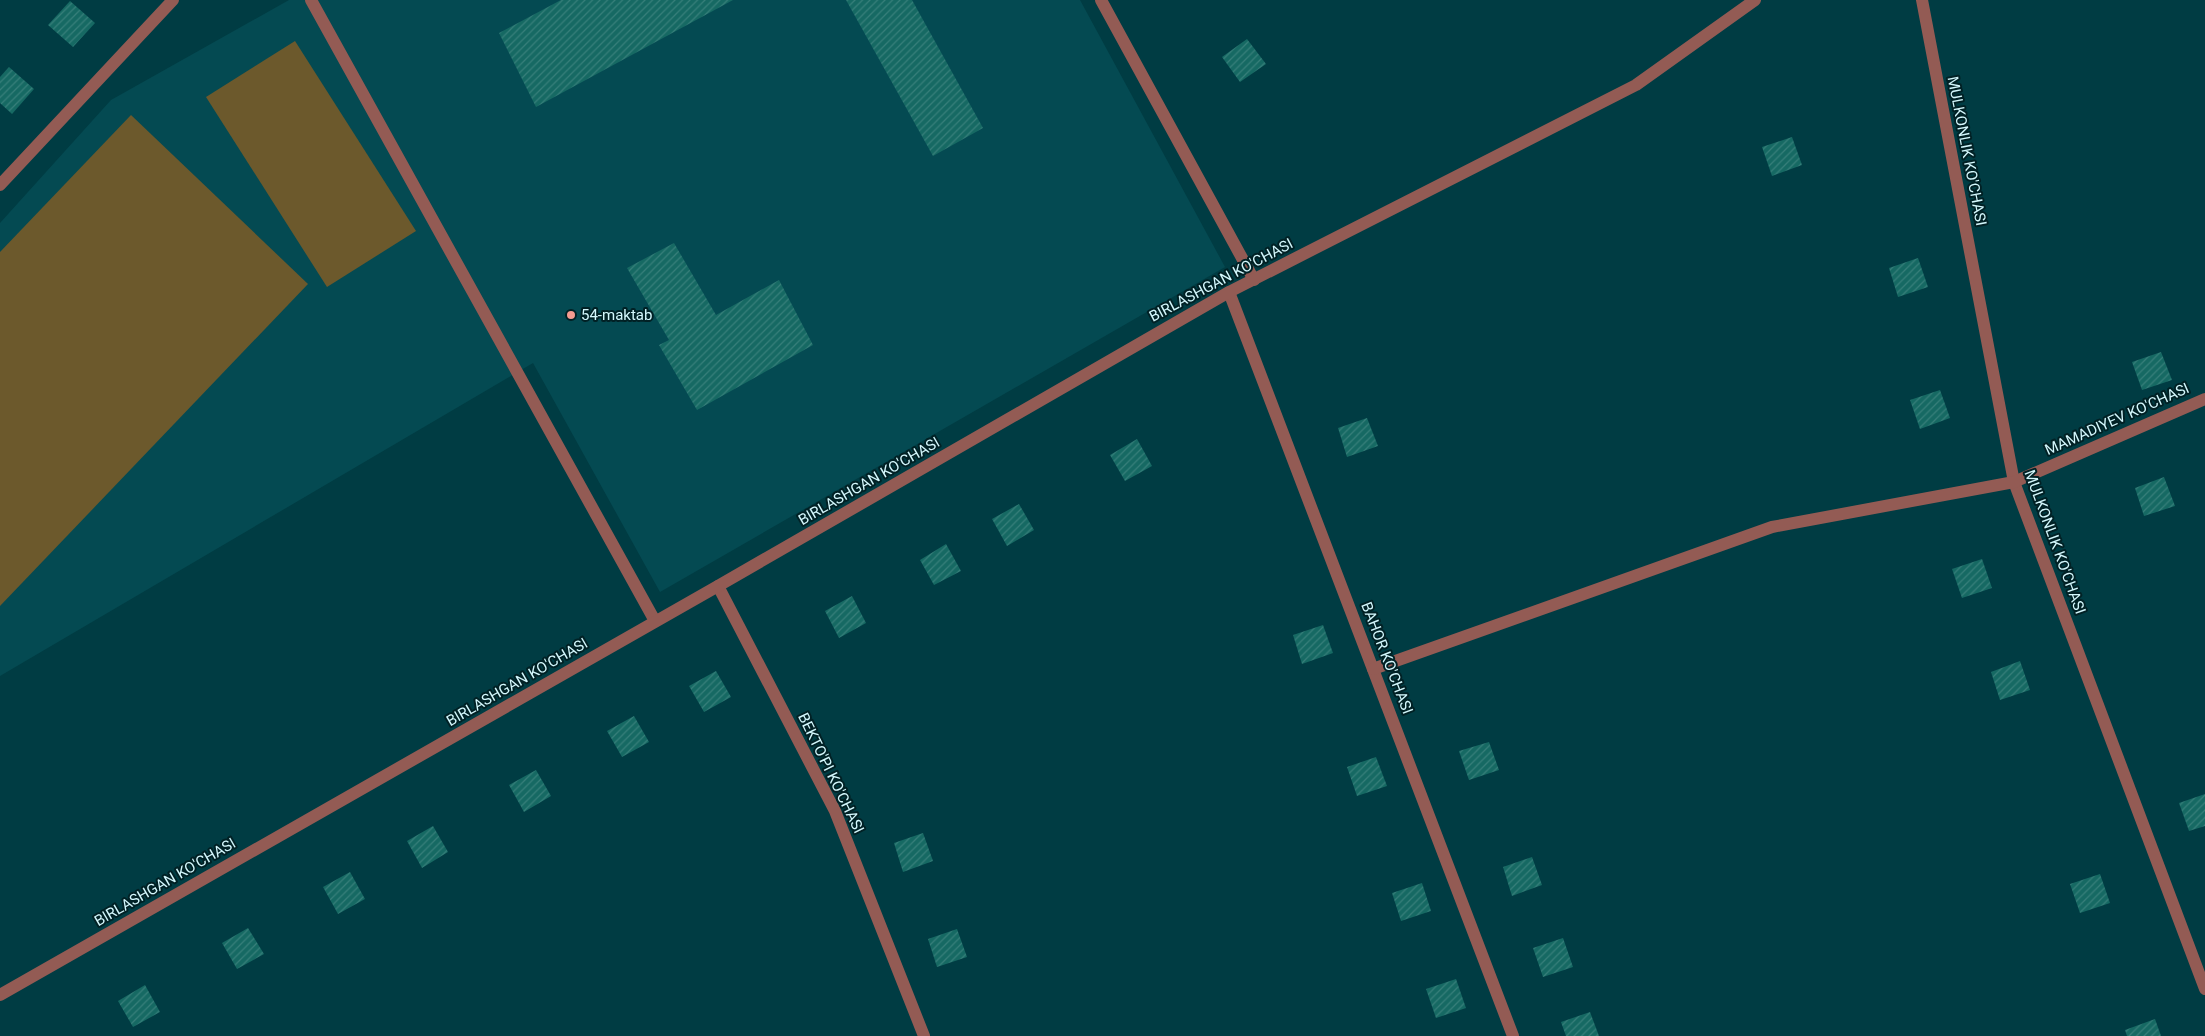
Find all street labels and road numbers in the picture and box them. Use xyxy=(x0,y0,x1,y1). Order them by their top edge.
street label: MULKONLIK KO'CHASI xyxy=(1944,75,1990,227)
street label: BIRLASHGAN KO'CHASI xyxy=(1146,234,1296,326)
street label: MAMADIYEV KO'CHASI xyxy=(2042,379,2192,459)
street label: BIRLASHGAN KO'CHASI xyxy=(795,433,943,529)
street label: MULKONLIK KO'CHASI xyxy=(2021,468,2089,616)
street label: BAHOR KO'CHASI xyxy=(1357,599,1417,717)
street label: BIRLASHGAN KO'CHASI xyxy=(443,634,591,730)
street label: BEKTO'PI KO'CHASI xyxy=(794,710,868,836)
street label: BIRLASHGAN KO'CHASI xyxy=(91,834,239,930)

